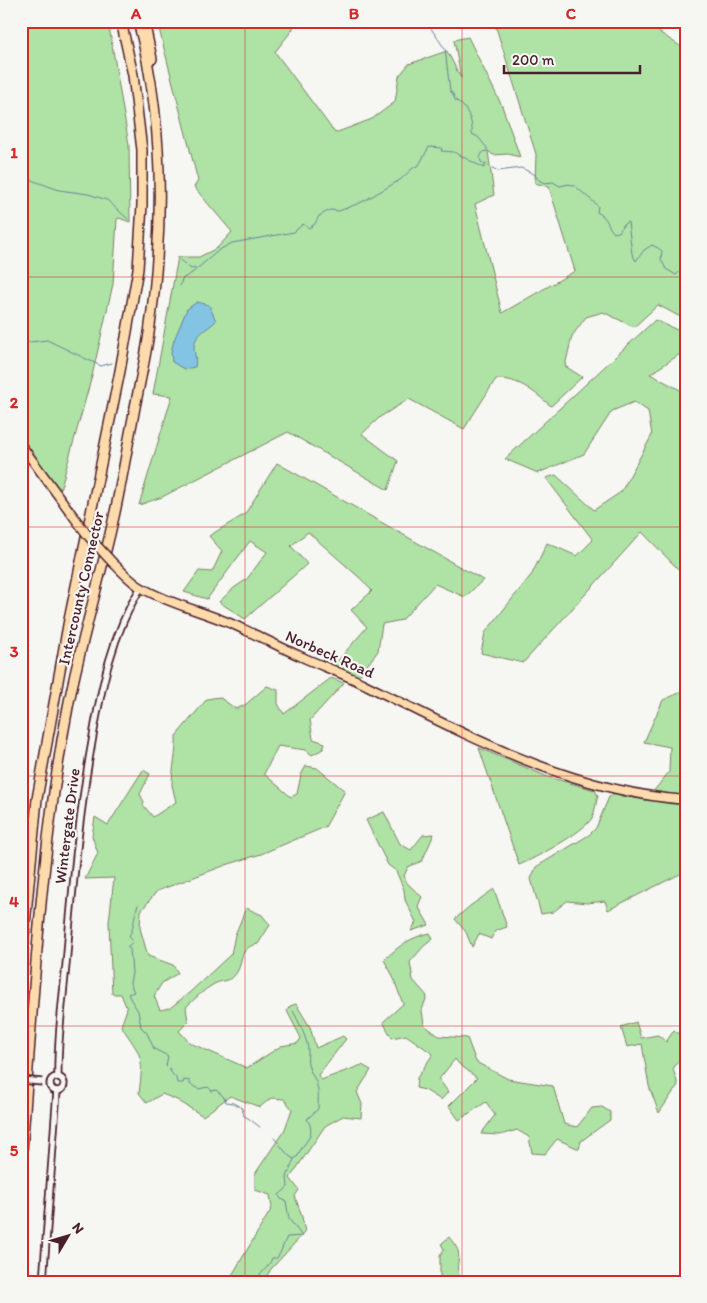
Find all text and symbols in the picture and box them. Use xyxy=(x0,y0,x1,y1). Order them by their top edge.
text: A xyxy=(130,4,142,23)
text: B xyxy=(349,4,360,23)
text: C xyxy=(566,4,577,23)
scale bar xyxy=(504,42,641,74)
text: 200 m xyxy=(512,51,555,69)
text: 1 xyxy=(10,143,18,162)
text: 2 xyxy=(10,393,19,412)
street label: Intercounty Connector xyxy=(54,509,108,667)
street label: Norbeck Road xyxy=(283,626,378,682)
text: 3 xyxy=(10,642,19,661)
street label: Wintergate Drive xyxy=(50,767,84,885)
text: 4 xyxy=(9,892,19,911)
text: 5 xyxy=(10,1141,19,1160)
north arrow xyxy=(42,1210,92,1260)
text: N xyxy=(68,1219,87,1237)

